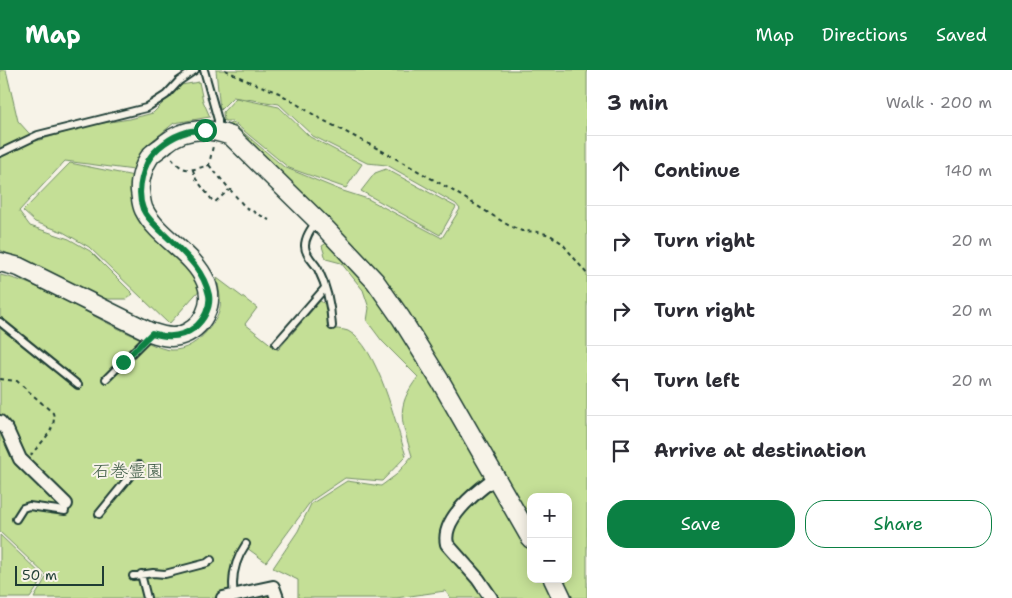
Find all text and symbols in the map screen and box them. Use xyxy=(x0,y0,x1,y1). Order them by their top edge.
text: Map xyxy=(25,19,81,51)
text: Map xyxy=(756,23,794,47)
text: Directions xyxy=(822,23,908,47)
text: Saved xyxy=(936,23,987,47)
text: 3 min xyxy=(607,89,668,117)
text: Walk · 200 m xyxy=(886,92,992,113)
route start xyxy=(194,119,217,142)
icon: ahead xyxy=(607,157,635,185)
text: Continue xyxy=(654,158,740,183)
text: 140 m xyxy=(945,160,992,181)
icon: right xyxy=(607,227,635,255)
text: Turn right xyxy=(654,228,755,253)
text: 20 m xyxy=(951,230,992,251)
icon: right xyxy=(607,297,635,325)
text: Turn right xyxy=(654,298,755,323)
text: 20 m xyxy=(951,300,992,321)
route end xyxy=(112,351,135,374)
icon: left xyxy=(607,367,635,395)
text: Turn left xyxy=(654,368,740,393)
text: 20 m xyxy=(951,370,992,391)
icon: arrive xyxy=(607,437,635,465)
text: Arrive at destination xyxy=(654,438,866,463)
park label: 石巻霊園 xyxy=(92,459,164,483)
map controls xyxy=(527,493,572,583)
button: + xyxy=(527,493,572,538)
button: Save xyxy=(607,500,795,548)
button: Share xyxy=(805,500,992,548)
button: − xyxy=(527,538,572,583)
scale bar xyxy=(15,563,104,586)
text: 50 m xyxy=(22,566,57,584)

